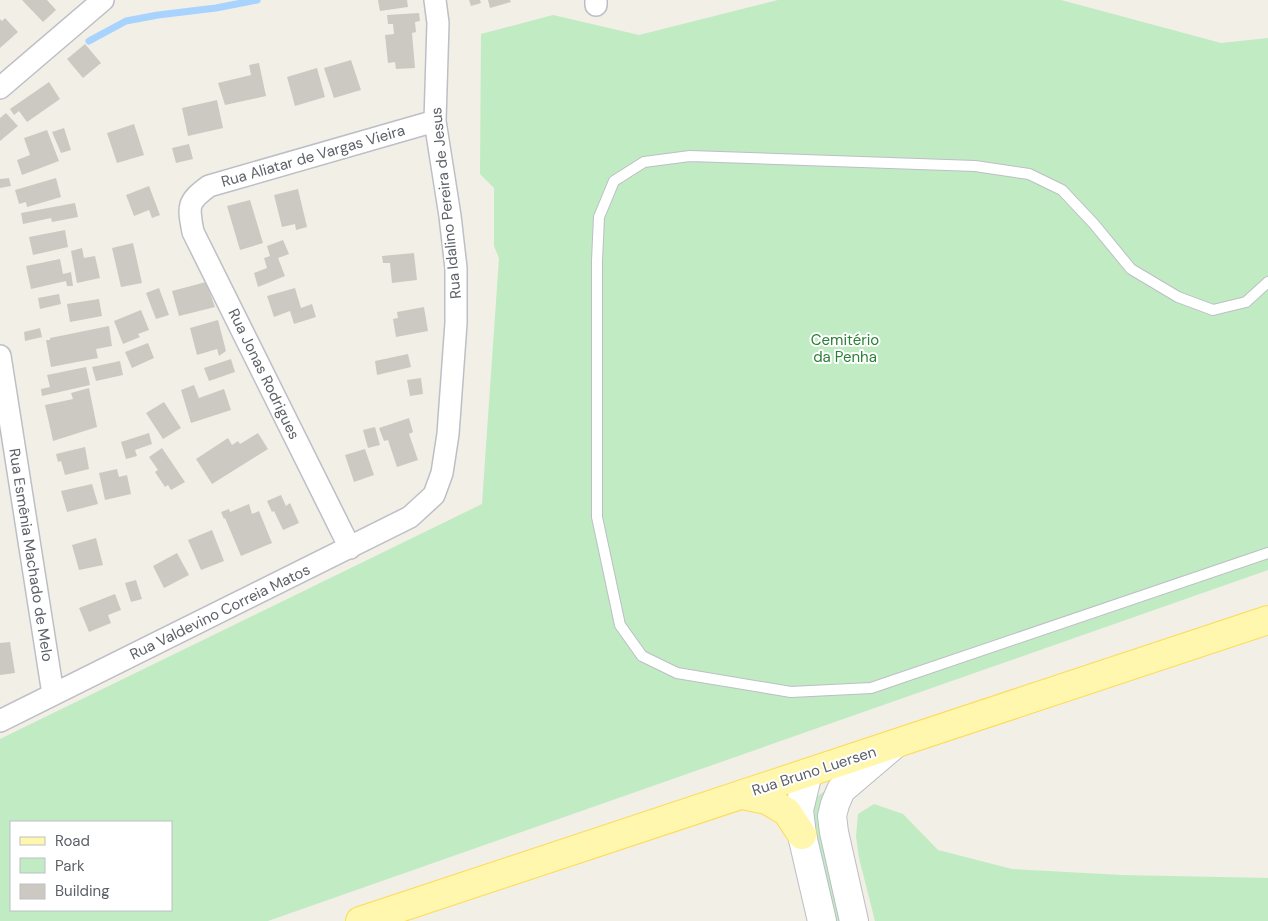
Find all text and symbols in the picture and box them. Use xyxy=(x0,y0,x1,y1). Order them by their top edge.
street label: Rua Idalino Pereira de Jesus xyxy=(426,106,466,300)
street label: Rua Aliatar de Vargas Vieira xyxy=(219,120,407,192)
street label: Rua Jonas Rodrigues xyxy=(224,305,304,443)
park label: Cemitério da Penha xyxy=(811,330,879,367)
street label: Rua Esmênia Machado de Melo xyxy=(4,447,58,663)
street label: Rua Valdevino Correia Matos xyxy=(126,560,314,664)
street label: Rua Bruno Luersen xyxy=(749,741,879,801)
legend xyxy=(10,821,172,911)
text: Road xyxy=(55,831,90,851)
text: Park xyxy=(55,856,85,876)
text: Building xyxy=(55,881,110,901)

